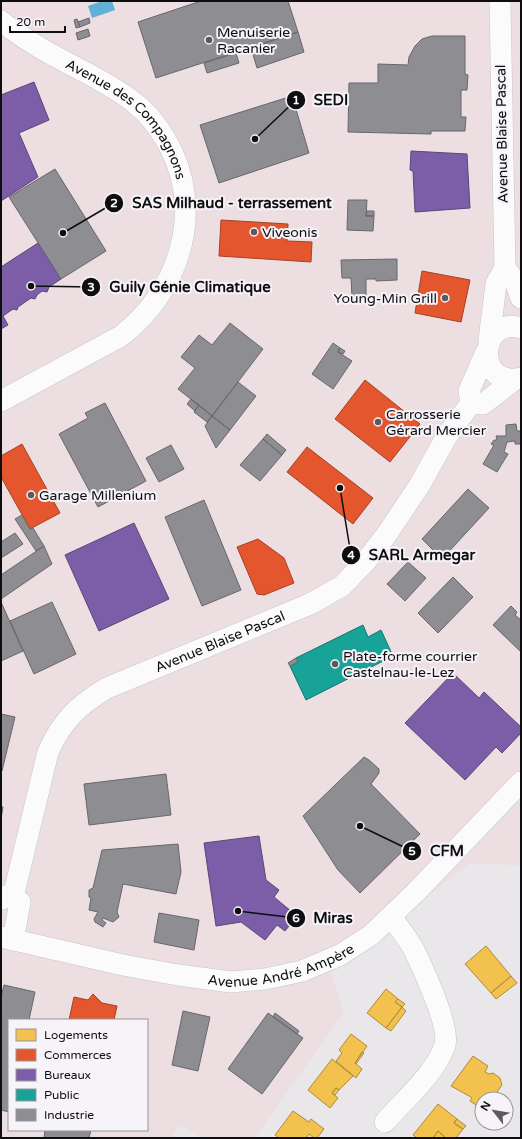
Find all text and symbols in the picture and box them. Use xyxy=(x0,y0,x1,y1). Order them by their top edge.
scale bar xyxy=(10,8,65,34)
text: 20 m xyxy=(16,15,45,29)
place label: Menuiserie Racanier xyxy=(217,24,290,57)
marker: Menuiserie Racanier xyxy=(204,35,214,45)
street label: Avenue des Compagnons xyxy=(63,55,190,181)
street label: Avenue Blaise Pascal xyxy=(492,64,512,204)
callout: SEDI xyxy=(286,86,357,113)
text: SEDI xyxy=(314,91,348,109)
text: 1 xyxy=(292,93,300,107)
callout: SAS Milhaud - terrassement xyxy=(104,189,340,216)
text: SAS Milhaud - terrassement xyxy=(132,194,332,212)
text: 2 xyxy=(110,196,118,210)
place label: Viveonis xyxy=(262,224,318,241)
marker: Viveonis xyxy=(249,227,259,237)
callout: Guily Génie Climatique xyxy=(81,273,278,300)
text: Guily Génie Climatique xyxy=(109,278,271,297)
text: 3 xyxy=(87,280,95,294)
place label: Young-Min Grill xyxy=(334,290,437,307)
marker: Young-Min Grill xyxy=(440,293,450,303)
place label: Carrosserie Gérard Mercier xyxy=(386,406,487,439)
marker: Carrosserie Gérard Mercier xyxy=(373,417,383,427)
place label: Garage Millenium xyxy=(39,487,156,504)
marker: Garage Millenium xyxy=(26,490,36,500)
callout: SARL Armegar xyxy=(341,541,483,568)
text: SARL Armegar xyxy=(369,546,475,565)
text: 4 xyxy=(347,548,355,562)
street label: Avenue Blaise Pascal xyxy=(152,607,287,676)
place label: Plate-forme courrier Castelnau-le-Lez xyxy=(343,648,478,681)
marker: Plate-forme courrier Castelnau-le-Lez xyxy=(330,659,340,669)
callout: CFM xyxy=(402,837,472,864)
text: CFM xyxy=(430,842,464,860)
text: 5 xyxy=(408,844,416,858)
callout: Miras xyxy=(286,905,361,932)
text: Miras xyxy=(313,909,353,927)
text: 6 xyxy=(292,911,300,925)
street label: Avenue André Ampère xyxy=(207,940,357,991)
legend xyxy=(8,1019,148,1131)
text: Logements xyxy=(44,1028,108,1042)
text: Commerces xyxy=(44,1048,112,1062)
text: Bureaux xyxy=(44,1068,91,1082)
text: Public xyxy=(44,1088,79,1102)
north arrow xyxy=(474,1091,514,1131)
text: N xyxy=(478,1099,494,1113)
text: Industrie xyxy=(44,1108,94,1122)

